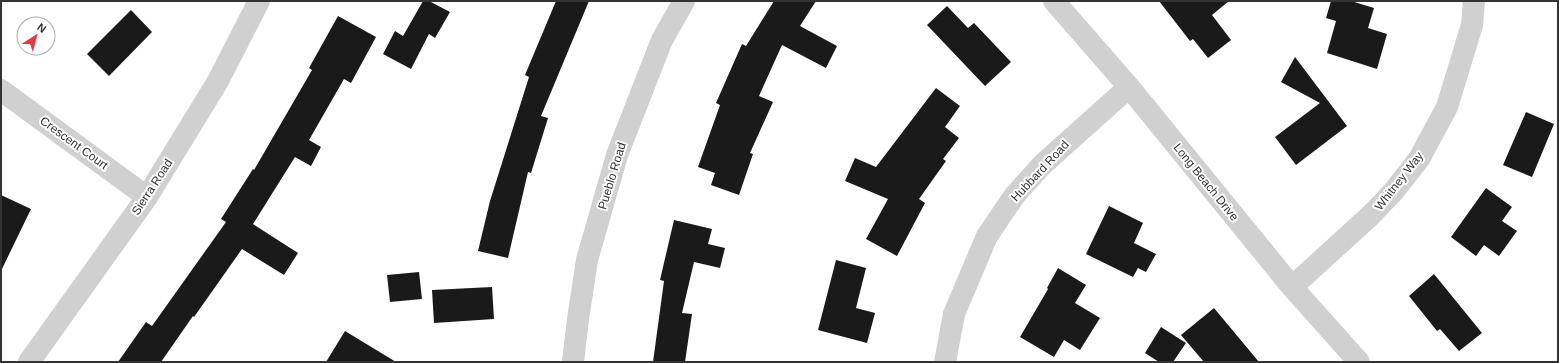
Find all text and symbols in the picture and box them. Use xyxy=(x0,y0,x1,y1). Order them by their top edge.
north arrow xyxy=(16,16,56,56)
text: N xyxy=(35,21,49,35)
street label: Crescent Court xyxy=(37,114,111,173)
street label: Hubbard Road xyxy=(1008,138,1072,204)
street label: Pueblo Road xyxy=(595,141,629,211)
street label: Long Beach Drive xyxy=(1171,141,1242,224)
street label: Whitney Way xyxy=(1372,149,1426,213)
street label: Sierra Road xyxy=(129,156,175,218)

